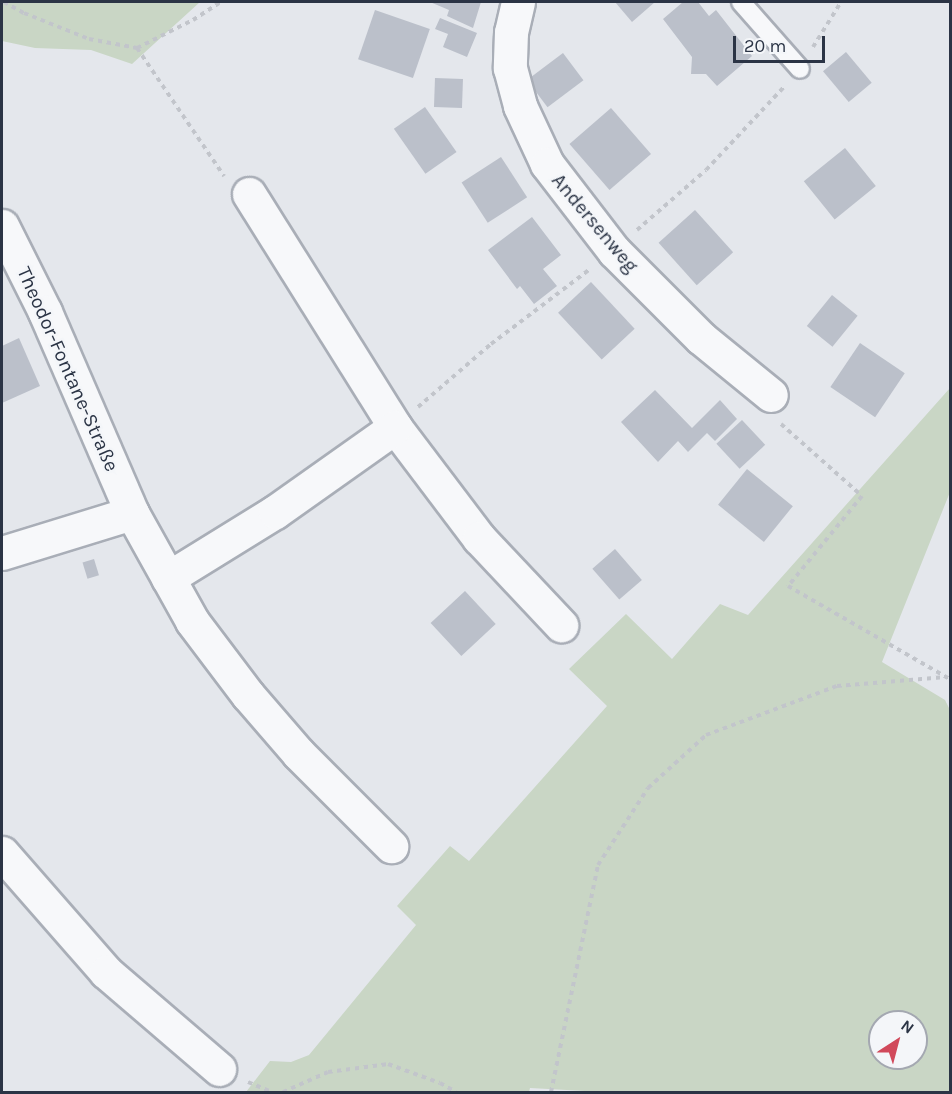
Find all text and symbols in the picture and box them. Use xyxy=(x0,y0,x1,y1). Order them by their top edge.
scale bar xyxy=(736,24,828,62)
text: 20 m xyxy=(744,35,786,57)
street label: Andersenweg xyxy=(547,169,643,277)
street label: Theodor-Fontane-Straße xyxy=(12,263,124,475)
north arrow xyxy=(868,1010,928,1070)
text: N xyxy=(897,1016,918,1038)

